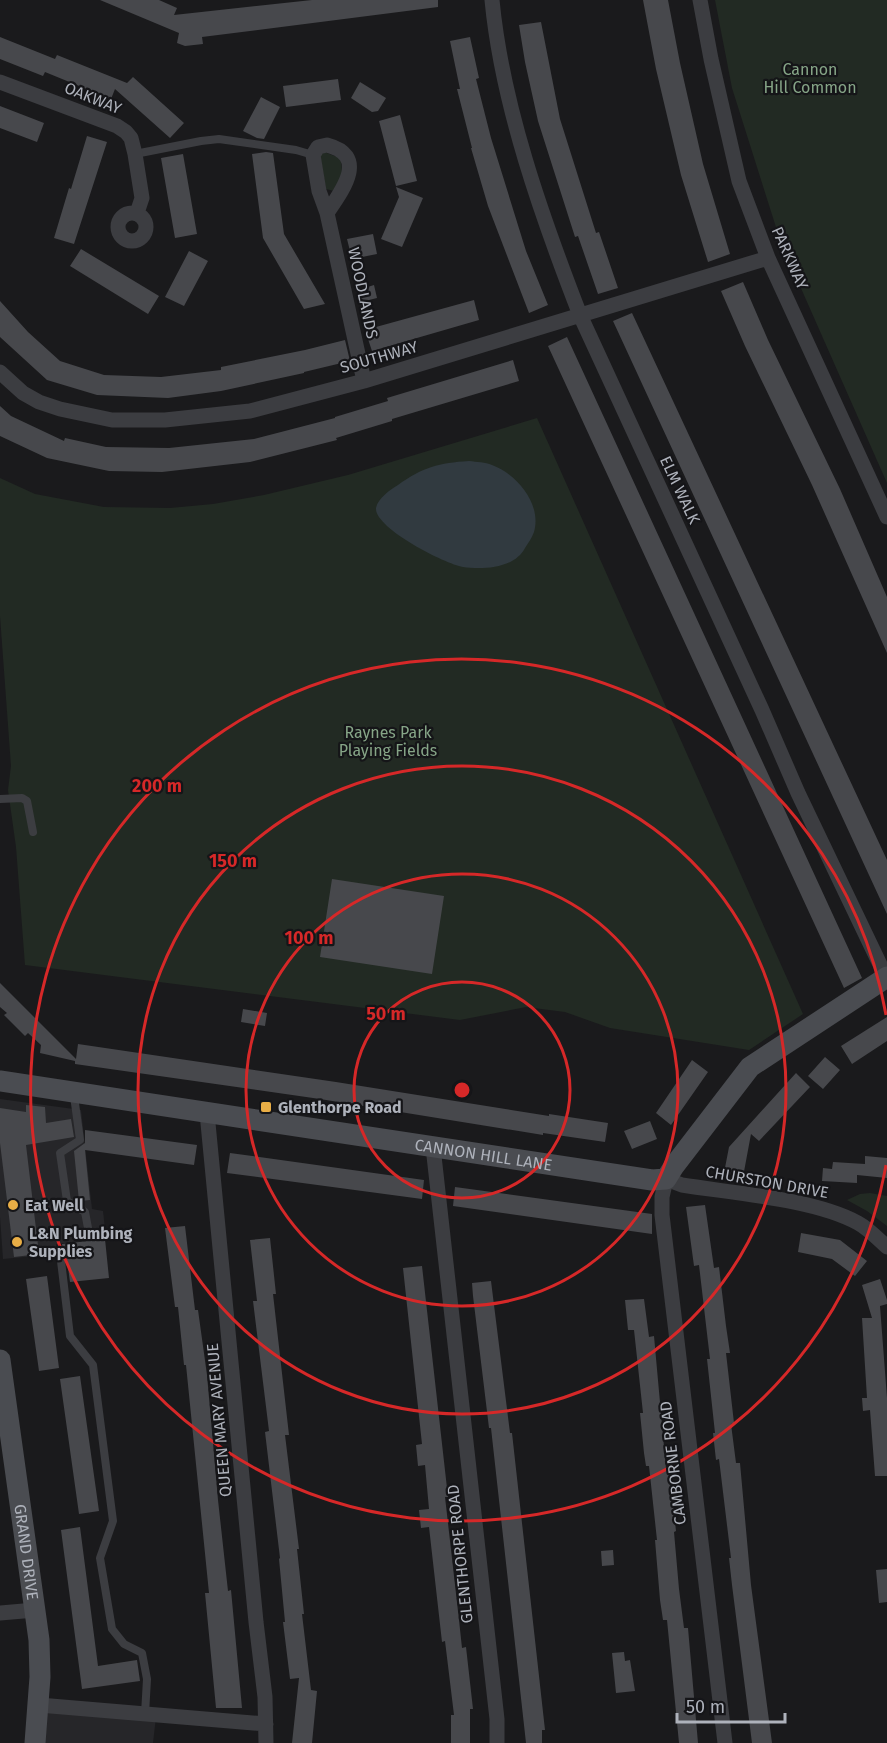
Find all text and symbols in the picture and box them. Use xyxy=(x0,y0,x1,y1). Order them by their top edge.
park label: Cannon Hill Common xyxy=(763,60,857,97)
street label: OAKWAY xyxy=(62,78,125,118)
street label: PARKWAY xyxy=(768,224,812,293)
street label: WOODLANDS xyxy=(344,246,382,341)
street label: SOUTHWAY xyxy=(338,337,420,377)
street label: ELM WALK xyxy=(656,453,704,528)
park label: Raynes Park Playing Fields xyxy=(339,723,437,760)
text: 200 m xyxy=(132,775,182,797)
text: 150 m xyxy=(209,850,257,872)
text: 100 m xyxy=(285,927,333,949)
text: 50 m xyxy=(366,1003,406,1025)
centre of rings xyxy=(452,1080,472,1100)
place label: Glenthorpe Road xyxy=(278,1098,402,1117)
marker: Glenthorpe Road xyxy=(259,1100,273,1114)
street label: CANNON HILL LANE xyxy=(413,1135,553,1174)
street label: CHURSTON DRIVE xyxy=(704,1162,830,1202)
place label: Eat Well xyxy=(25,1196,84,1215)
marker: Eat Well xyxy=(6,1198,20,1212)
place label: L&N Plumbing Supplies xyxy=(29,1224,133,1261)
marker: L&N Plumbing Supplies xyxy=(10,1235,24,1249)
street label: QUEEN MARY AVENUE xyxy=(203,1342,235,1498)
street label: CAMBORNE ROAD xyxy=(656,1400,690,1526)
street label: GLENTHORPE ROAD xyxy=(443,1484,477,1624)
street label: GRAND DRIVE xyxy=(11,1503,43,1601)
scale bar xyxy=(677,1686,785,1724)
text: 50 m xyxy=(686,1696,725,1718)

